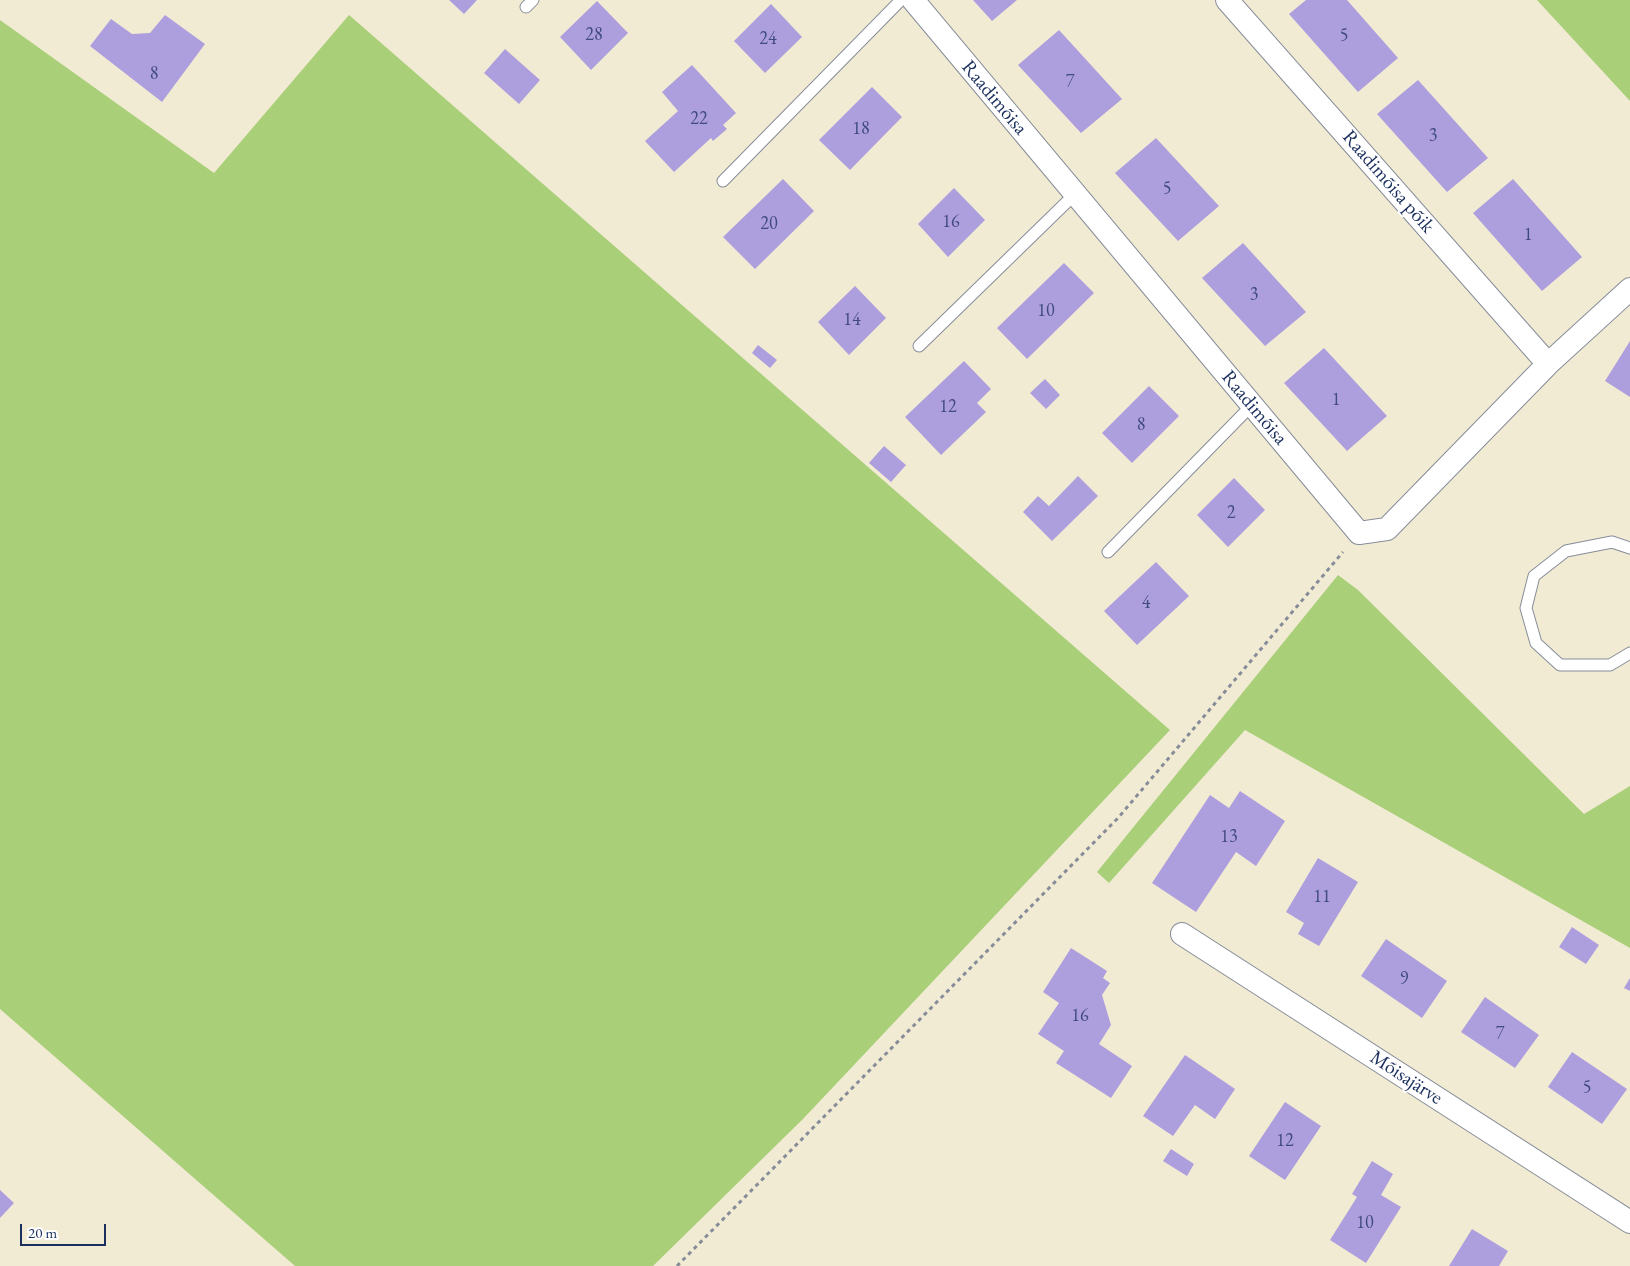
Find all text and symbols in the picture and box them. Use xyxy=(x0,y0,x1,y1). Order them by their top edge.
house number: 28 xyxy=(585,24,603,46)
house number: 5 xyxy=(1340,25,1348,47)
house number: 24 xyxy=(759,28,777,50)
street label: Raadimõisa xyxy=(956,56,1032,140)
house number: 8 xyxy=(150,63,158,85)
house number: 7 xyxy=(1066,71,1074,93)
house number: 22 xyxy=(690,108,708,130)
house number: 18 xyxy=(852,118,870,140)
house number: 3 xyxy=(1429,125,1437,147)
street label: Raadimõisa põik xyxy=(1337,126,1439,238)
house number: 5 xyxy=(1163,178,1171,200)
house number: 16 xyxy=(942,211,960,233)
house number: 20 xyxy=(760,213,778,235)
house number: 1 xyxy=(1524,224,1532,246)
house number: 3 xyxy=(1250,284,1258,306)
house number: 10 xyxy=(1037,300,1055,322)
house number: 14 xyxy=(843,309,861,331)
street label: Raadimõisa xyxy=(1216,366,1292,450)
house number: 1 xyxy=(1332,389,1340,411)
house number: 12 xyxy=(939,396,957,418)
house number: 8 xyxy=(1137,414,1145,436)
house number: 2 xyxy=(1227,502,1235,524)
house number: 4 xyxy=(1142,592,1150,614)
house number: 13 xyxy=(1220,826,1238,848)
house number: 11 xyxy=(1313,886,1331,908)
house number: 9 xyxy=(1400,968,1408,990)
house number: 16 xyxy=(1071,1005,1089,1027)
house number: 7 xyxy=(1496,1023,1504,1045)
street label: Mõisajärve xyxy=(1365,1046,1447,1110)
house number: 5 xyxy=(1583,1077,1591,1099)
house number: 12 xyxy=(1276,1130,1294,1152)
house number: 10 xyxy=(1356,1212,1374,1234)
scale bar xyxy=(22,1214,109,1246)
text: 20 m xyxy=(28,1223,57,1242)

